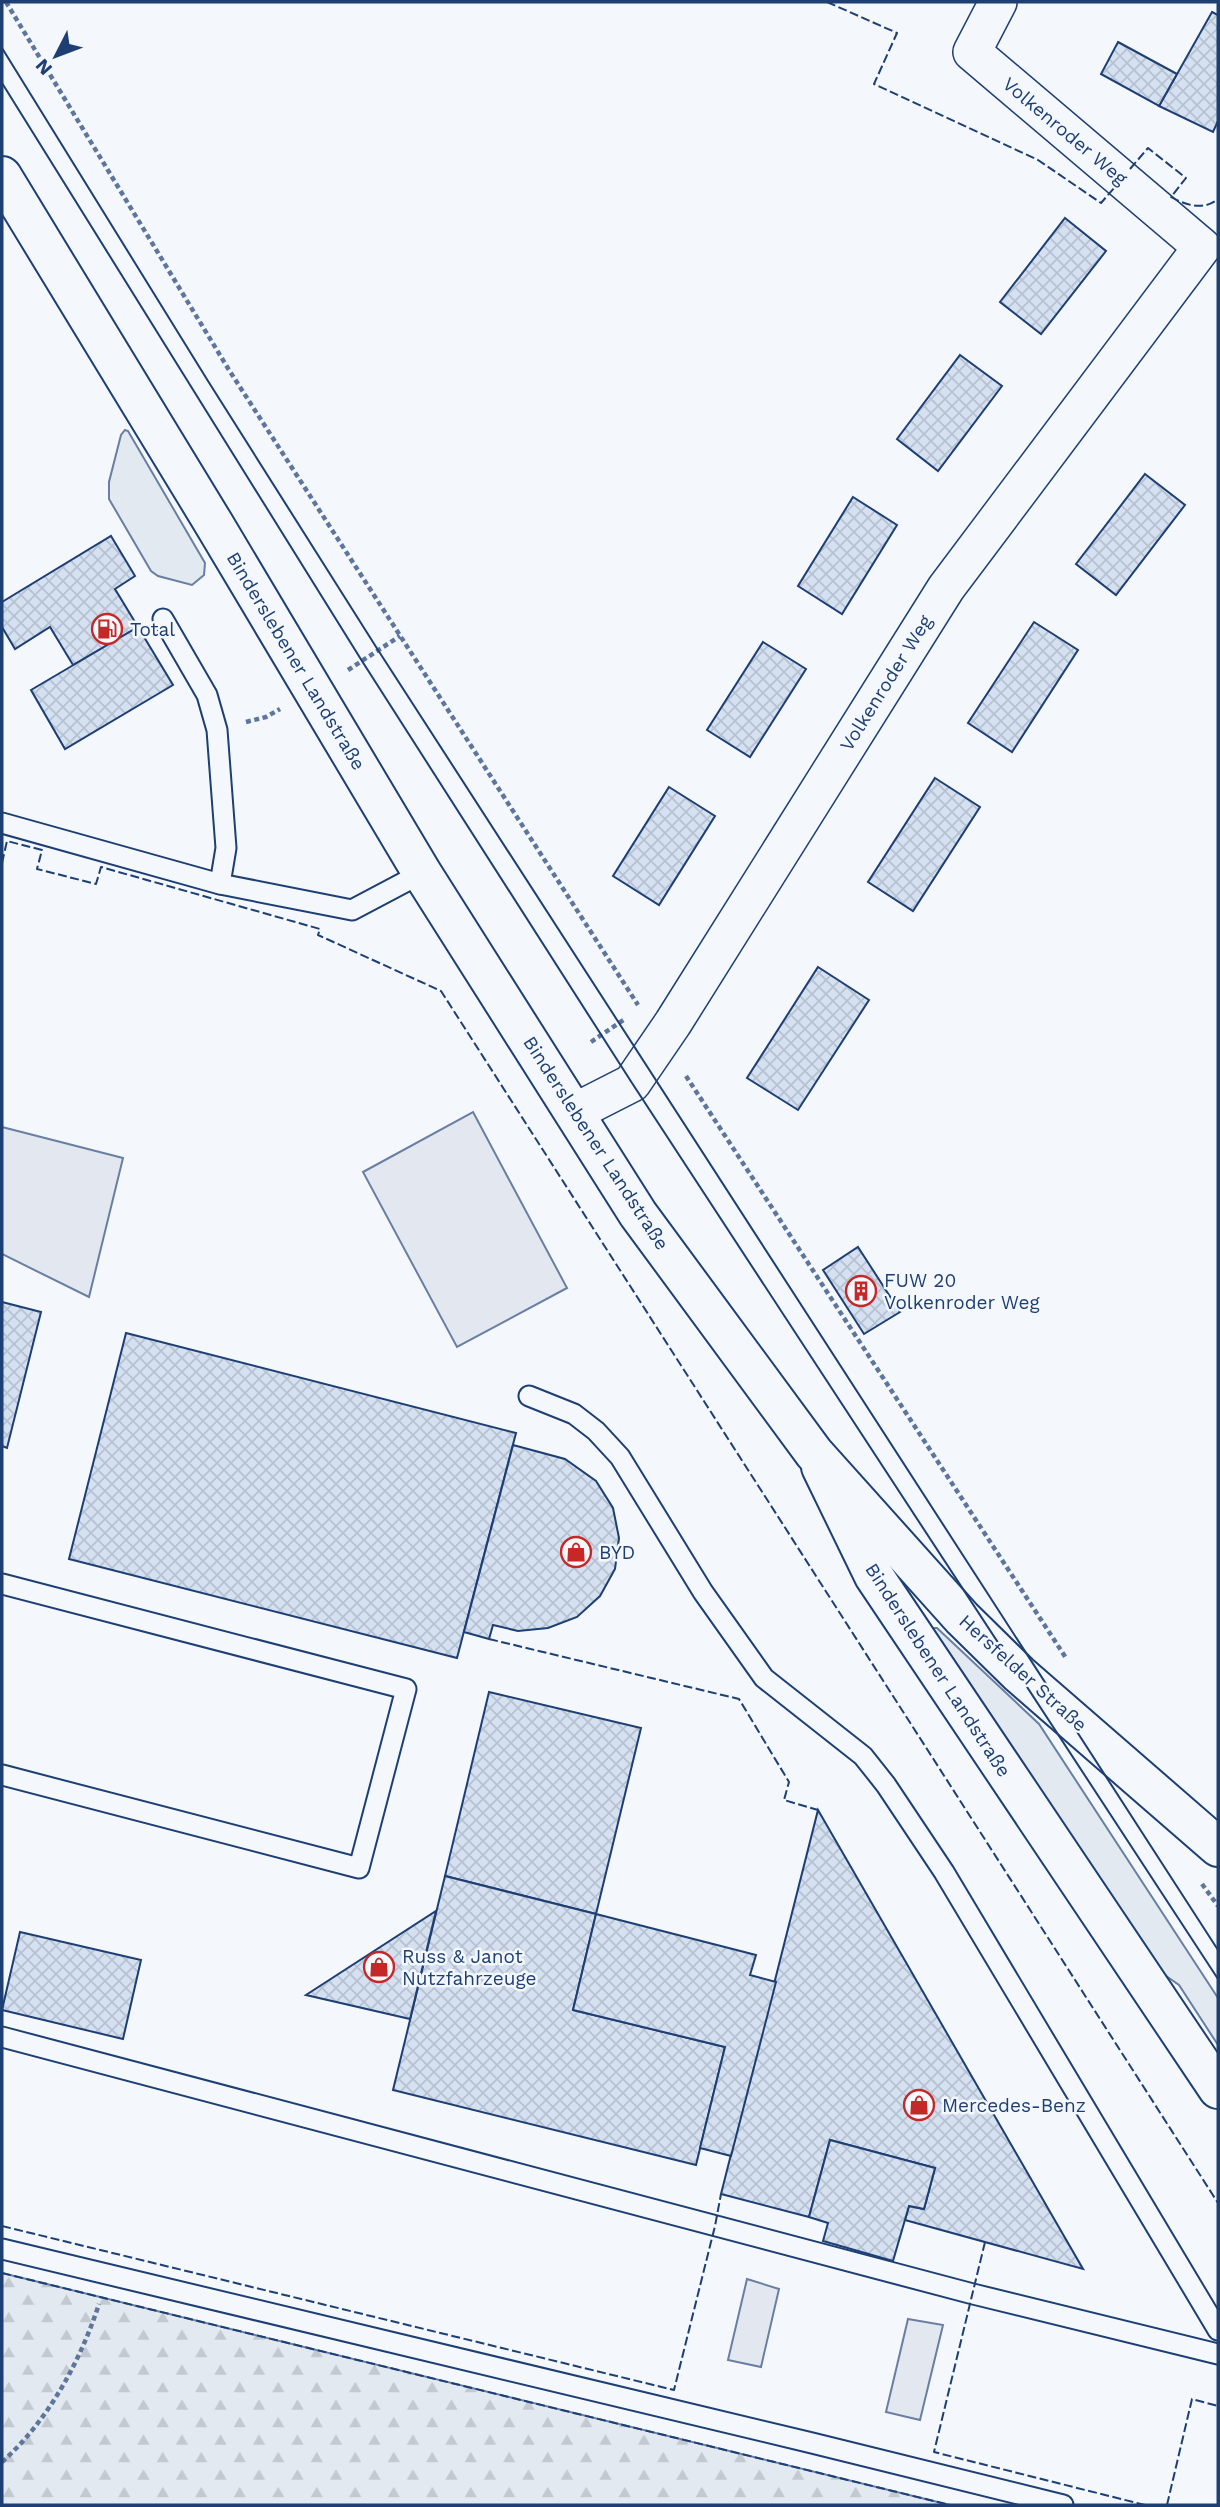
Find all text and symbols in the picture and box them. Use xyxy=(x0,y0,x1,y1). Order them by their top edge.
north arrow xyxy=(21,21,91,91)
text: N xyxy=(30,54,57,80)
street label: Volkenroder Weg xyxy=(998,72,1133,190)
street label: Binderslebener Landstraße xyxy=(222,548,370,774)
street label: Volkenroder Weg xyxy=(835,610,937,755)
fuel station icon: Total xyxy=(90,612,124,646)
place label: Total xyxy=(130,618,175,641)
street label: Binderslebener Landstraße xyxy=(518,1032,674,1254)
place label: FUW 20 Volkenroder Weg xyxy=(884,1269,1040,1314)
building icon: FUW 20 Volkenroder Weg xyxy=(844,1274,878,1308)
shop icon: BYD xyxy=(559,1535,593,1569)
place label: BYD xyxy=(599,1541,635,1564)
street label: Binderslebener Landstraße xyxy=(860,1559,1016,1781)
street label: Hersfelder Straße xyxy=(954,1610,1092,1736)
place label: Russ & Janot Nutzfahrzeuge xyxy=(402,1945,537,1990)
shop icon: Russ & Janot Nutzfahrzeuge xyxy=(362,1950,396,1984)
shop icon: Mercedes-Benz xyxy=(902,2088,936,2122)
place label: Mercedes-Benz xyxy=(942,2094,1086,2117)

